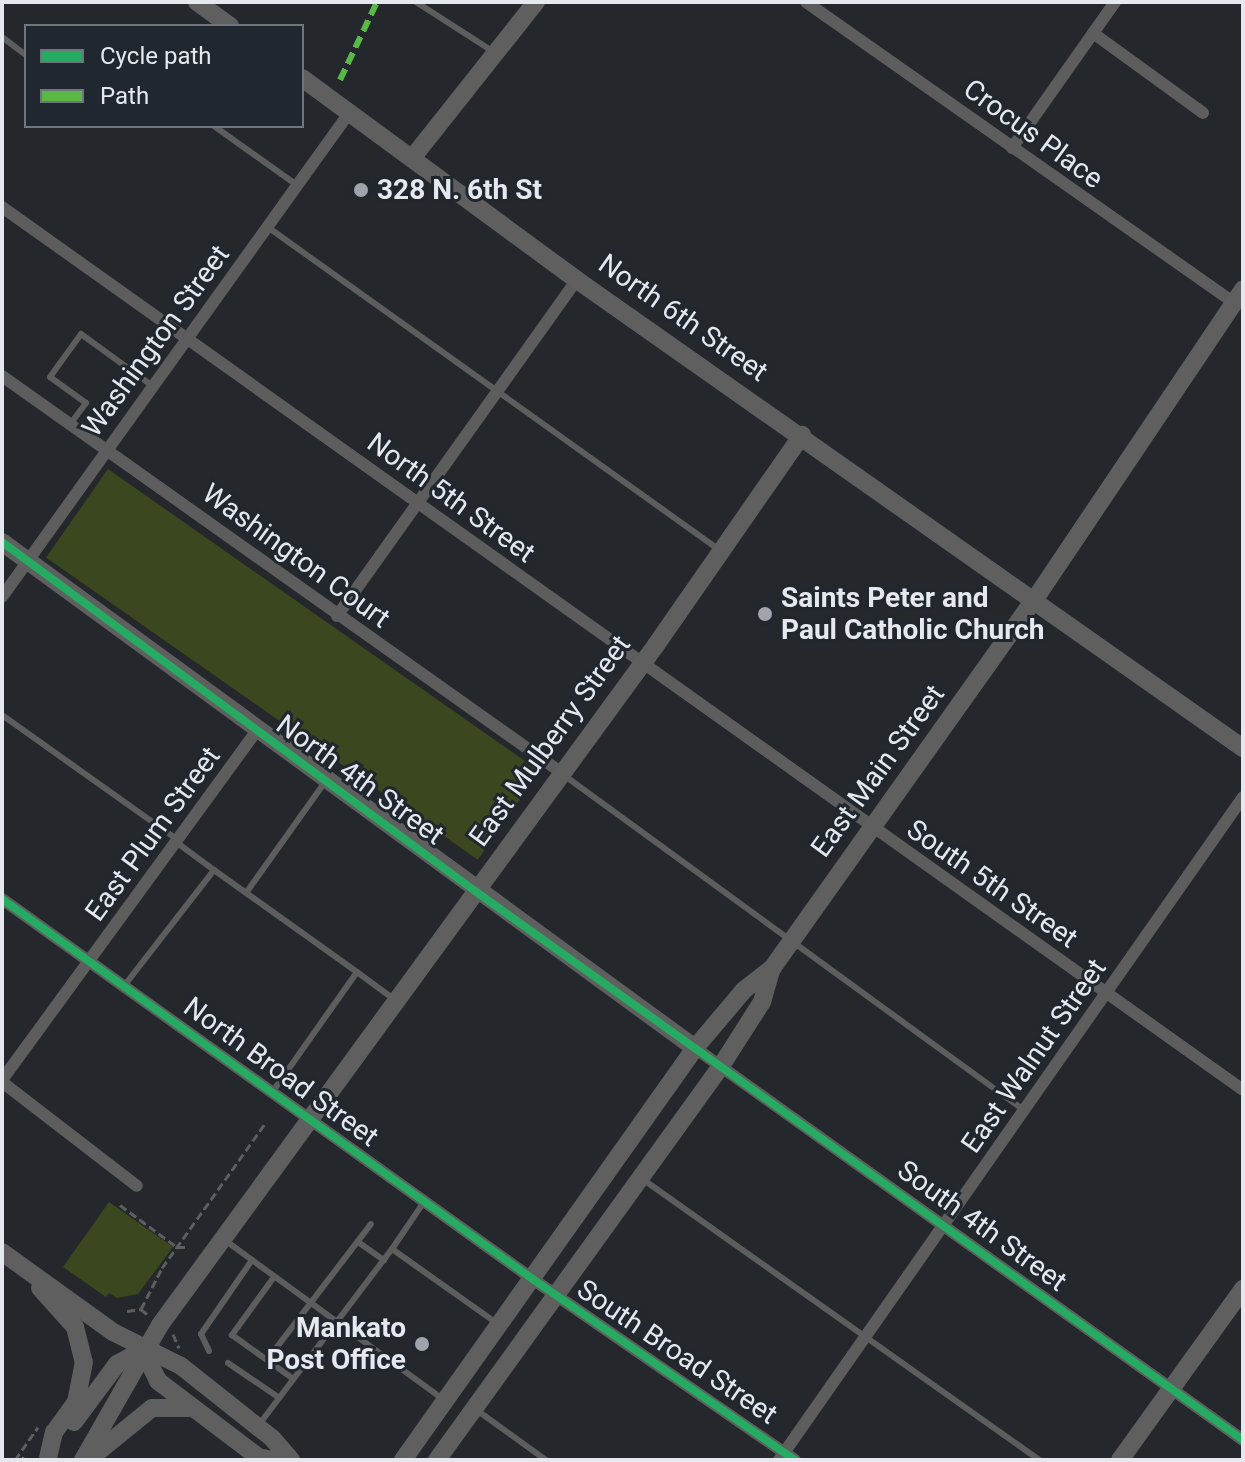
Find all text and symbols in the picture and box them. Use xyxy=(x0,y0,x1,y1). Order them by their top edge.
legend xyxy=(24,24,304,128)
text: Cycle path xyxy=(100,42,212,70)
street label: Crocus Place xyxy=(957,72,1109,196)
text: Path xyxy=(100,82,149,110)
place label: 328 N. 6th St xyxy=(377,173,542,207)
marker: 328 N. 6th St xyxy=(352,181,370,199)
street label: Washington Street xyxy=(75,239,237,443)
street label: North 6th Street xyxy=(592,247,774,389)
street label: North 5th Street xyxy=(361,426,541,570)
street label: Washington Court xyxy=(196,477,396,635)
place label: Saints Peter and Paul Catholic Church xyxy=(781,581,1045,647)
marker: Saints Peter and Paul Catholic Church xyxy=(756,605,774,623)
street label: East Mulberry Street xyxy=(462,629,638,853)
street label: East Main Street xyxy=(804,678,952,864)
street label: North 4th Street xyxy=(270,708,450,852)
street label: East Plum Street xyxy=(79,740,227,928)
street label: South 5th Street xyxy=(900,813,1084,955)
street label: East Walnut Street xyxy=(955,953,1113,1159)
street label: North Broad Street xyxy=(177,990,385,1154)
street label: South 4th Street xyxy=(891,1153,1073,1299)
street label: South Broad Street xyxy=(571,1273,783,1431)
place label: Mankato Post Office xyxy=(266,1311,406,1377)
marker: Mankato Post Office xyxy=(413,1335,431,1353)

